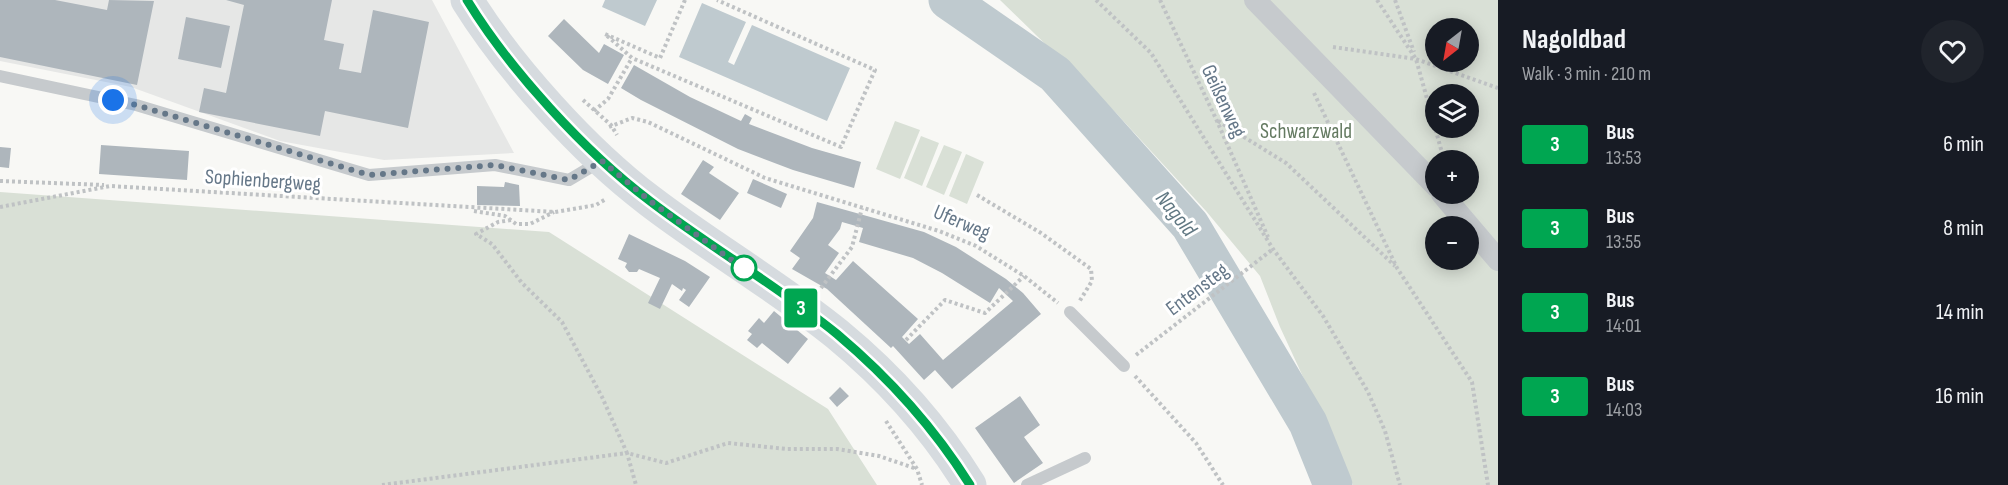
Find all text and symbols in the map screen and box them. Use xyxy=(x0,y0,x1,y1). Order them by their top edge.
north arrow xyxy=(1425,18,1479,72)
map controls xyxy=(1425,18,1479,270)
button: heart xyxy=(1921,20,1984,83)
text: Nagoldbad xyxy=(1522,23,1626,56)
street label: Geißenweg xyxy=(1196,61,1251,142)
text: Walk · 3 min · 210 m xyxy=(1522,62,1651,86)
button: layers xyxy=(1425,84,1479,138)
your location xyxy=(98,85,128,115)
park label: Schwarzwald xyxy=(1260,119,1352,144)
text: Bus xyxy=(1606,119,1635,146)
text: 6 min xyxy=(1943,131,1984,158)
text: 3 xyxy=(1550,132,1560,157)
text: 13:53 xyxy=(1606,146,1642,170)
button: + xyxy=(1425,150,1479,204)
street label: Sophienbergweg xyxy=(204,164,322,197)
water label: Nagold xyxy=(1149,186,1203,243)
street label: Uferweg xyxy=(930,199,994,246)
text: Bus xyxy=(1606,203,1635,230)
text: 8 min xyxy=(1943,215,1984,242)
button: − xyxy=(1425,216,1479,270)
text: 3 xyxy=(1550,216,1560,241)
text: 13:55 xyxy=(1606,230,1641,254)
unlabelled marker xyxy=(731,255,757,281)
street label: Entensteg xyxy=(1161,258,1234,321)
text: Bus xyxy=(1606,287,1635,314)
line badge: 3 xyxy=(782,288,820,328)
text: 3 xyxy=(796,296,806,321)
text: 14 min xyxy=(1936,299,1984,326)
text: 3 xyxy=(1550,300,1560,325)
text: 14:01 xyxy=(1606,314,1641,338)
text: Bus xyxy=(1606,371,1635,398)
text: 16 min xyxy=(1936,383,1984,410)
text: 3 xyxy=(1550,384,1560,409)
text: 14:03 xyxy=(1606,398,1642,422)

